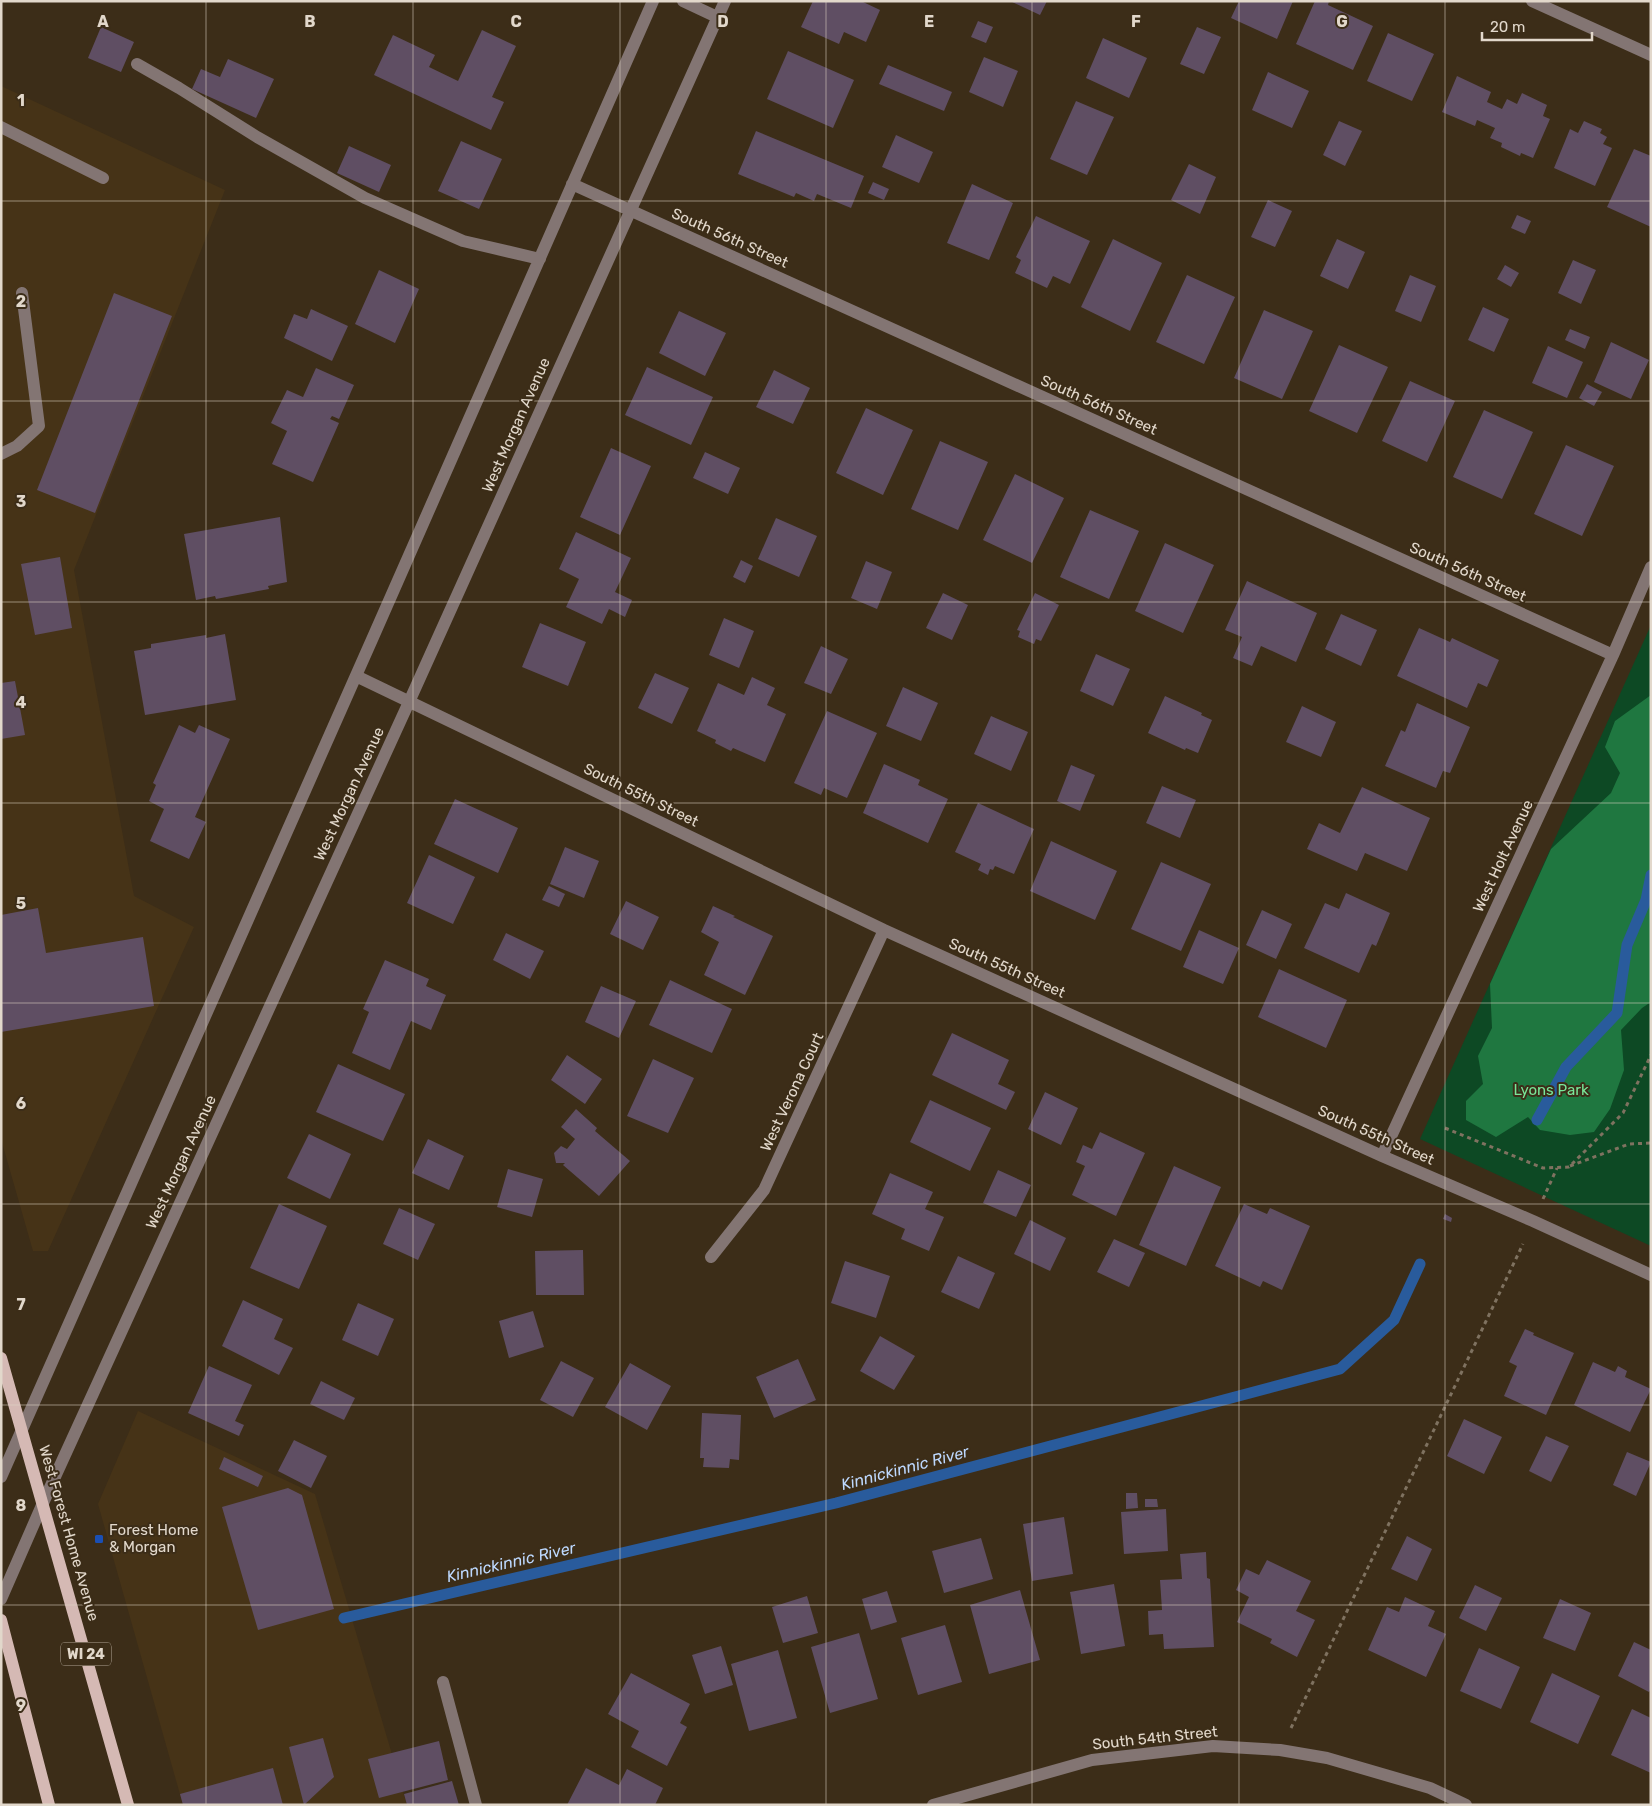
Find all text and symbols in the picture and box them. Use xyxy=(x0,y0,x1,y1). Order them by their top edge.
scale bar xyxy=(1482,10,1592,42)
text: A xyxy=(97,12,109,31)
text: B xyxy=(304,12,316,31)
text: C xyxy=(510,12,522,31)
text: D xyxy=(717,12,729,31)
text: E xyxy=(924,12,934,31)
text: F xyxy=(1131,12,1141,31)
text: G xyxy=(1336,12,1348,31)
text: 20 m xyxy=(1490,18,1525,36)
text: 1 xyxy=(17,91,25,110)
street label: South 56th Street xyxy=(669,204,791,272)
text: 2 xyxy=(16,292,26,311)
street label: West Morgan Avenue xyxy=(478,355,554,495)
street label: South 56th Street xyxy=(1038,371,1160,439)
text: 3 xyxy=(16,492,26,511)
street label: South 56th Street xyxy=(1407,538,1529,606)
text: 4 xyxy=(16,693,27,712)
street label: West Morgan Avenue xyxy=(310,724,388,864)
street label: South 55th Street xyxy=(581,759,701,831)
street label: West Holt Avenue xyxy=(1469,797,1537,915)
text: 5 xyxy=(16,894,26,913)
street label: South 55th Street xyxy=(946,934,1068,1002)
street label: West Verona Court xyxy=(757,1030,827,1154)
park label: Lyons Park xyxy=(1513,1081,1589,1099)
street label: West Morgan Avenue xyxy=(142,1092,220,1232)
text: 6 xyxy=(16,1094,26,1113)
street label: South 55th Street xyxy=(1315,1101,1437,1169)
text: 7 xyxy=(16,1295,26,1314)
water label: Kinnickinnic River xyxy=(839,1442,972,1494)
street label: West Forest Home Avenue xyxy=(35,1443,103,1623)
text: 8 xyxy=(16,1496,27,1515)
place label: Forest Home & Morgan xyxy=(109,1521,198,1556)
marker: Forest Home & Morgan xyxy=(93,1533,105,1545)
water label: Kinnickinnic River xyxy=(445,1538,578,1586)
road number: WI 24 xyxy=(61,1642,111,1666)
text: 9 xyxy=(16,1696,26,1715)
street label: South 54th Street xyxy=(1091,1722,1219,1754)

